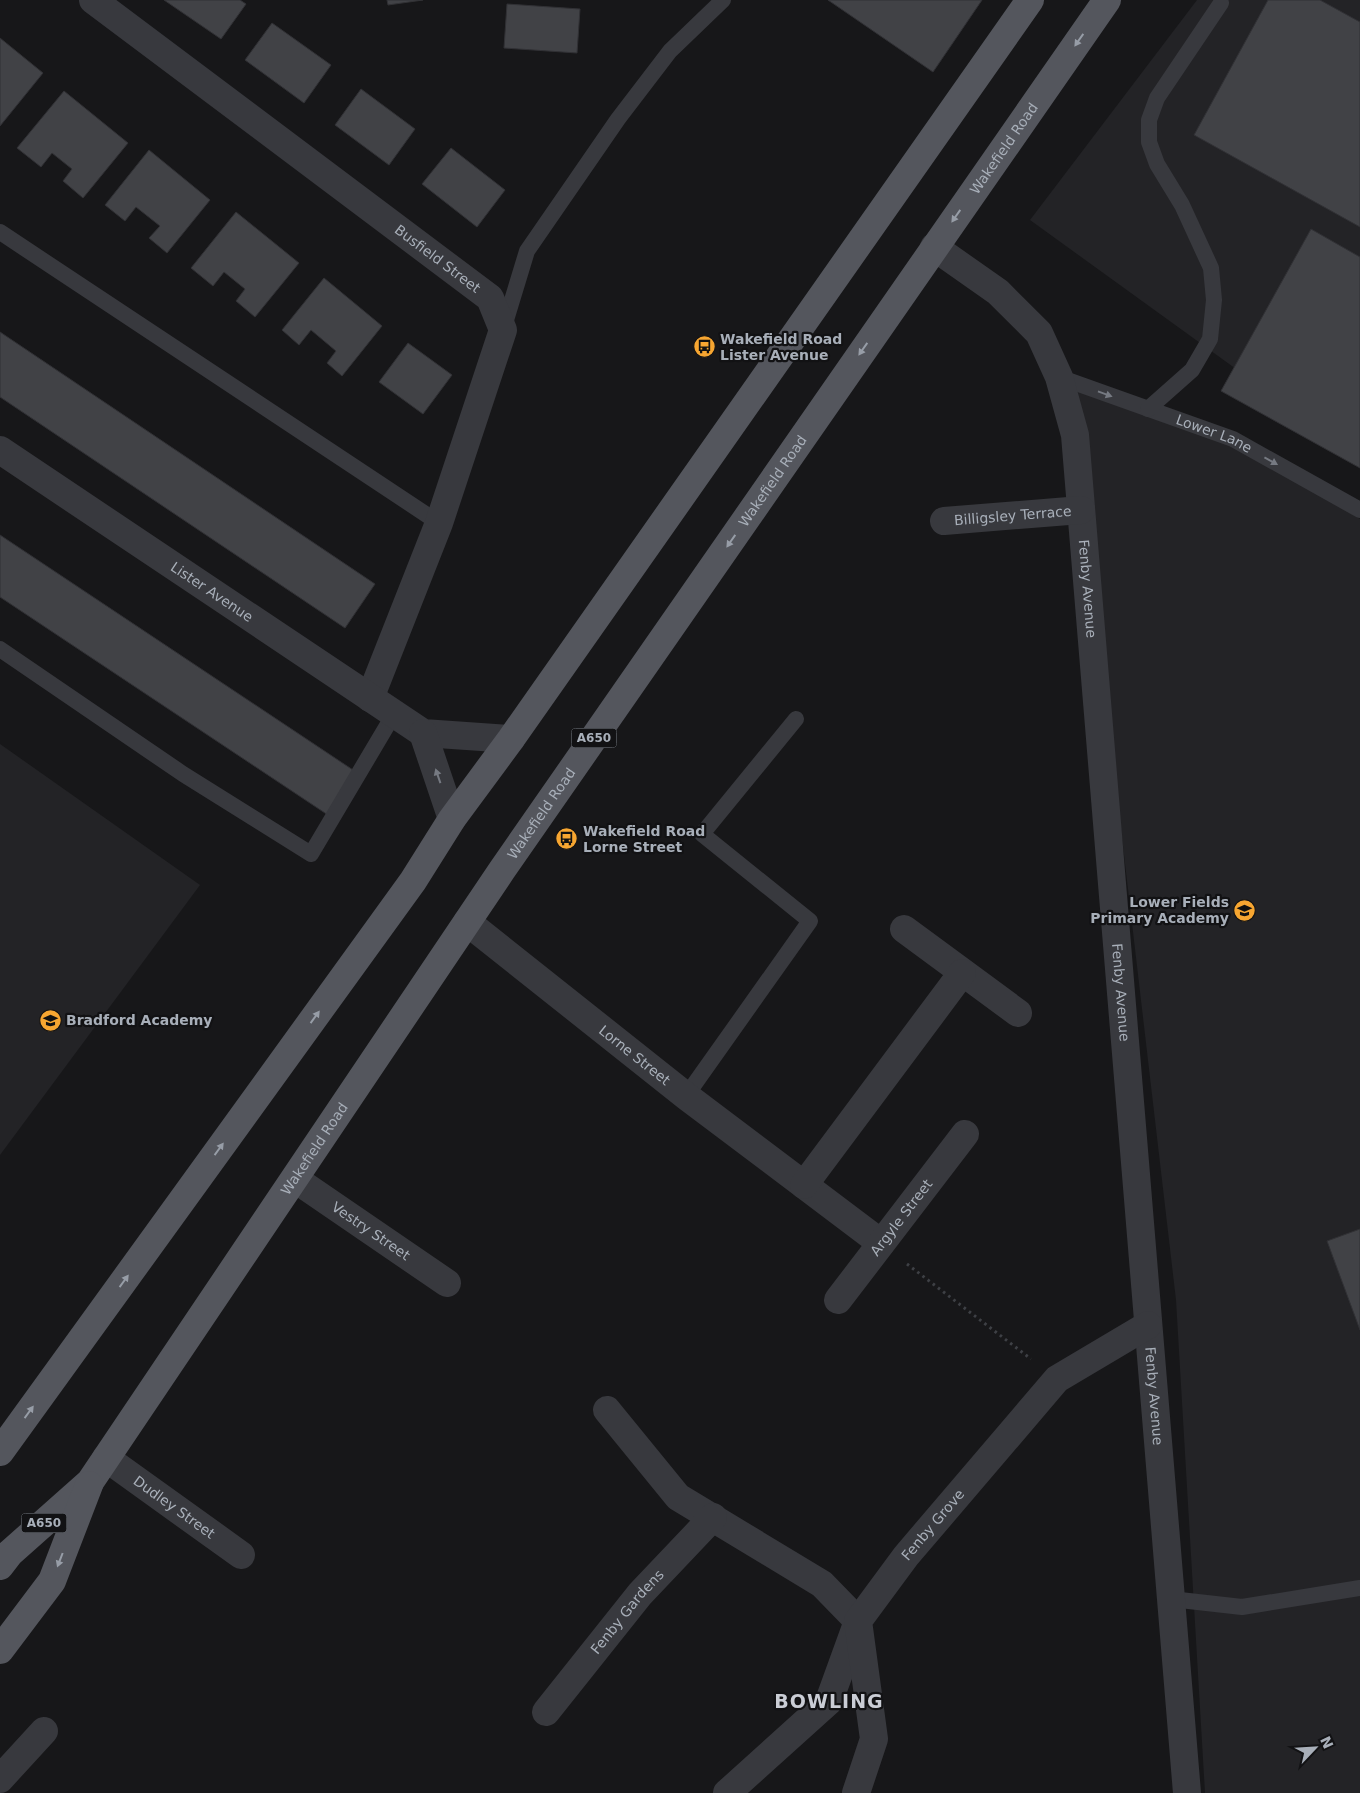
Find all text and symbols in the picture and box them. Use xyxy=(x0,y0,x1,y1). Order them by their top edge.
one-way arrow xyxy=(1074,33,1084,47)
street label: Wakefield Road xyxy=(966,100,1041,197)
one-way arrow xyxy=(951,209,961,223)
street label: Busfield Street xyxy=(392,221,484,296)
place label: Wakefield Road Lister Avenue xyxy=(720,331,842,363)
bus stop icon: Wakefield Road Lister Avenue xyxy=(692,335,716,359)
one-way arrow xyxy=(858,343,868,356)
one-way arrow xyxy=(1098,390,1113,398)
street label: Lower Lane xyxy=(1174,411,1255,456)
street label: Wakefield Road xyxy=(735,432,810,530)
one-way arrow xyxy=(1264,457,1279,465)
street label: Billigsley Terrace xyxy=(954,503,1072,528)
one-way arrow xyxy=(726,534,736,547)
street label: Fenby Avenue xyxy=(1076,539,1100,639)
street label: Lister Avenue xyxy=(168,559,256,625)
road number: A650 xyxy=(572,728,616,748)
street label: Wakefield Road xyxy=(504,765,579,862)
one-way arrow xyxy=(433,768,441,783)
place label: Wakefield Road Lorne Street xyxy=(583,823,705,855)
bus stop icon: Wakefield Road Lorne Street xyxy=(555,827,579,851)
place label: Lower Fields Primary Academy xyxy=(1090,894,1229,926)
school or university icon: Lower Fields Primary Academy xyxy=(1233,898,1257,922)
street label: Fenby Avenue xyxy=(1109,943,1133,1042)
school or university icon: Bradford Academy xyxy=(38,1008,62,1032)
one-way arrow xyxy=(309,1011,320,1024)
place label: Bradford Academy xyxy=(66,1012,212,1028)
street label: Lorne Street xyxy=(596,1022,674,1089)
street label: Wakefield Road xyxy=(278,1100,351,1198)
one-way arrow xyxy=(214,1142,224,1156)
street label: Argyle Street xyxy=(867,1176,936,1259)
street label: Vestry Street xyxy=(329,1199,413,1264)
one-way arrow xyxy=(119,1274,129,1288)
street label: Fenby Avenue xyxy=(1142,1346,1166,1446)
one-way arrow xyxy=(23,1406,34,1419)
street label: Dudley Street xyxy=(130,1472,218,1542)
street label: Fenby Grove xyxy=(898,1486,967,1563)
road number: A650 xyxy=(22,1514,66,1532)
one-way arrow xyxy=(56,1553,64,1568)
street label: Fenby Gardens xyxy=(587,1566,667,1657)
district label: BOWLING xyxy=(774,1690,884,1712)
north arrow xyxy=(1290,1723,1340,1773)
text: N xyxy=(1317,1734,1337,1751)

